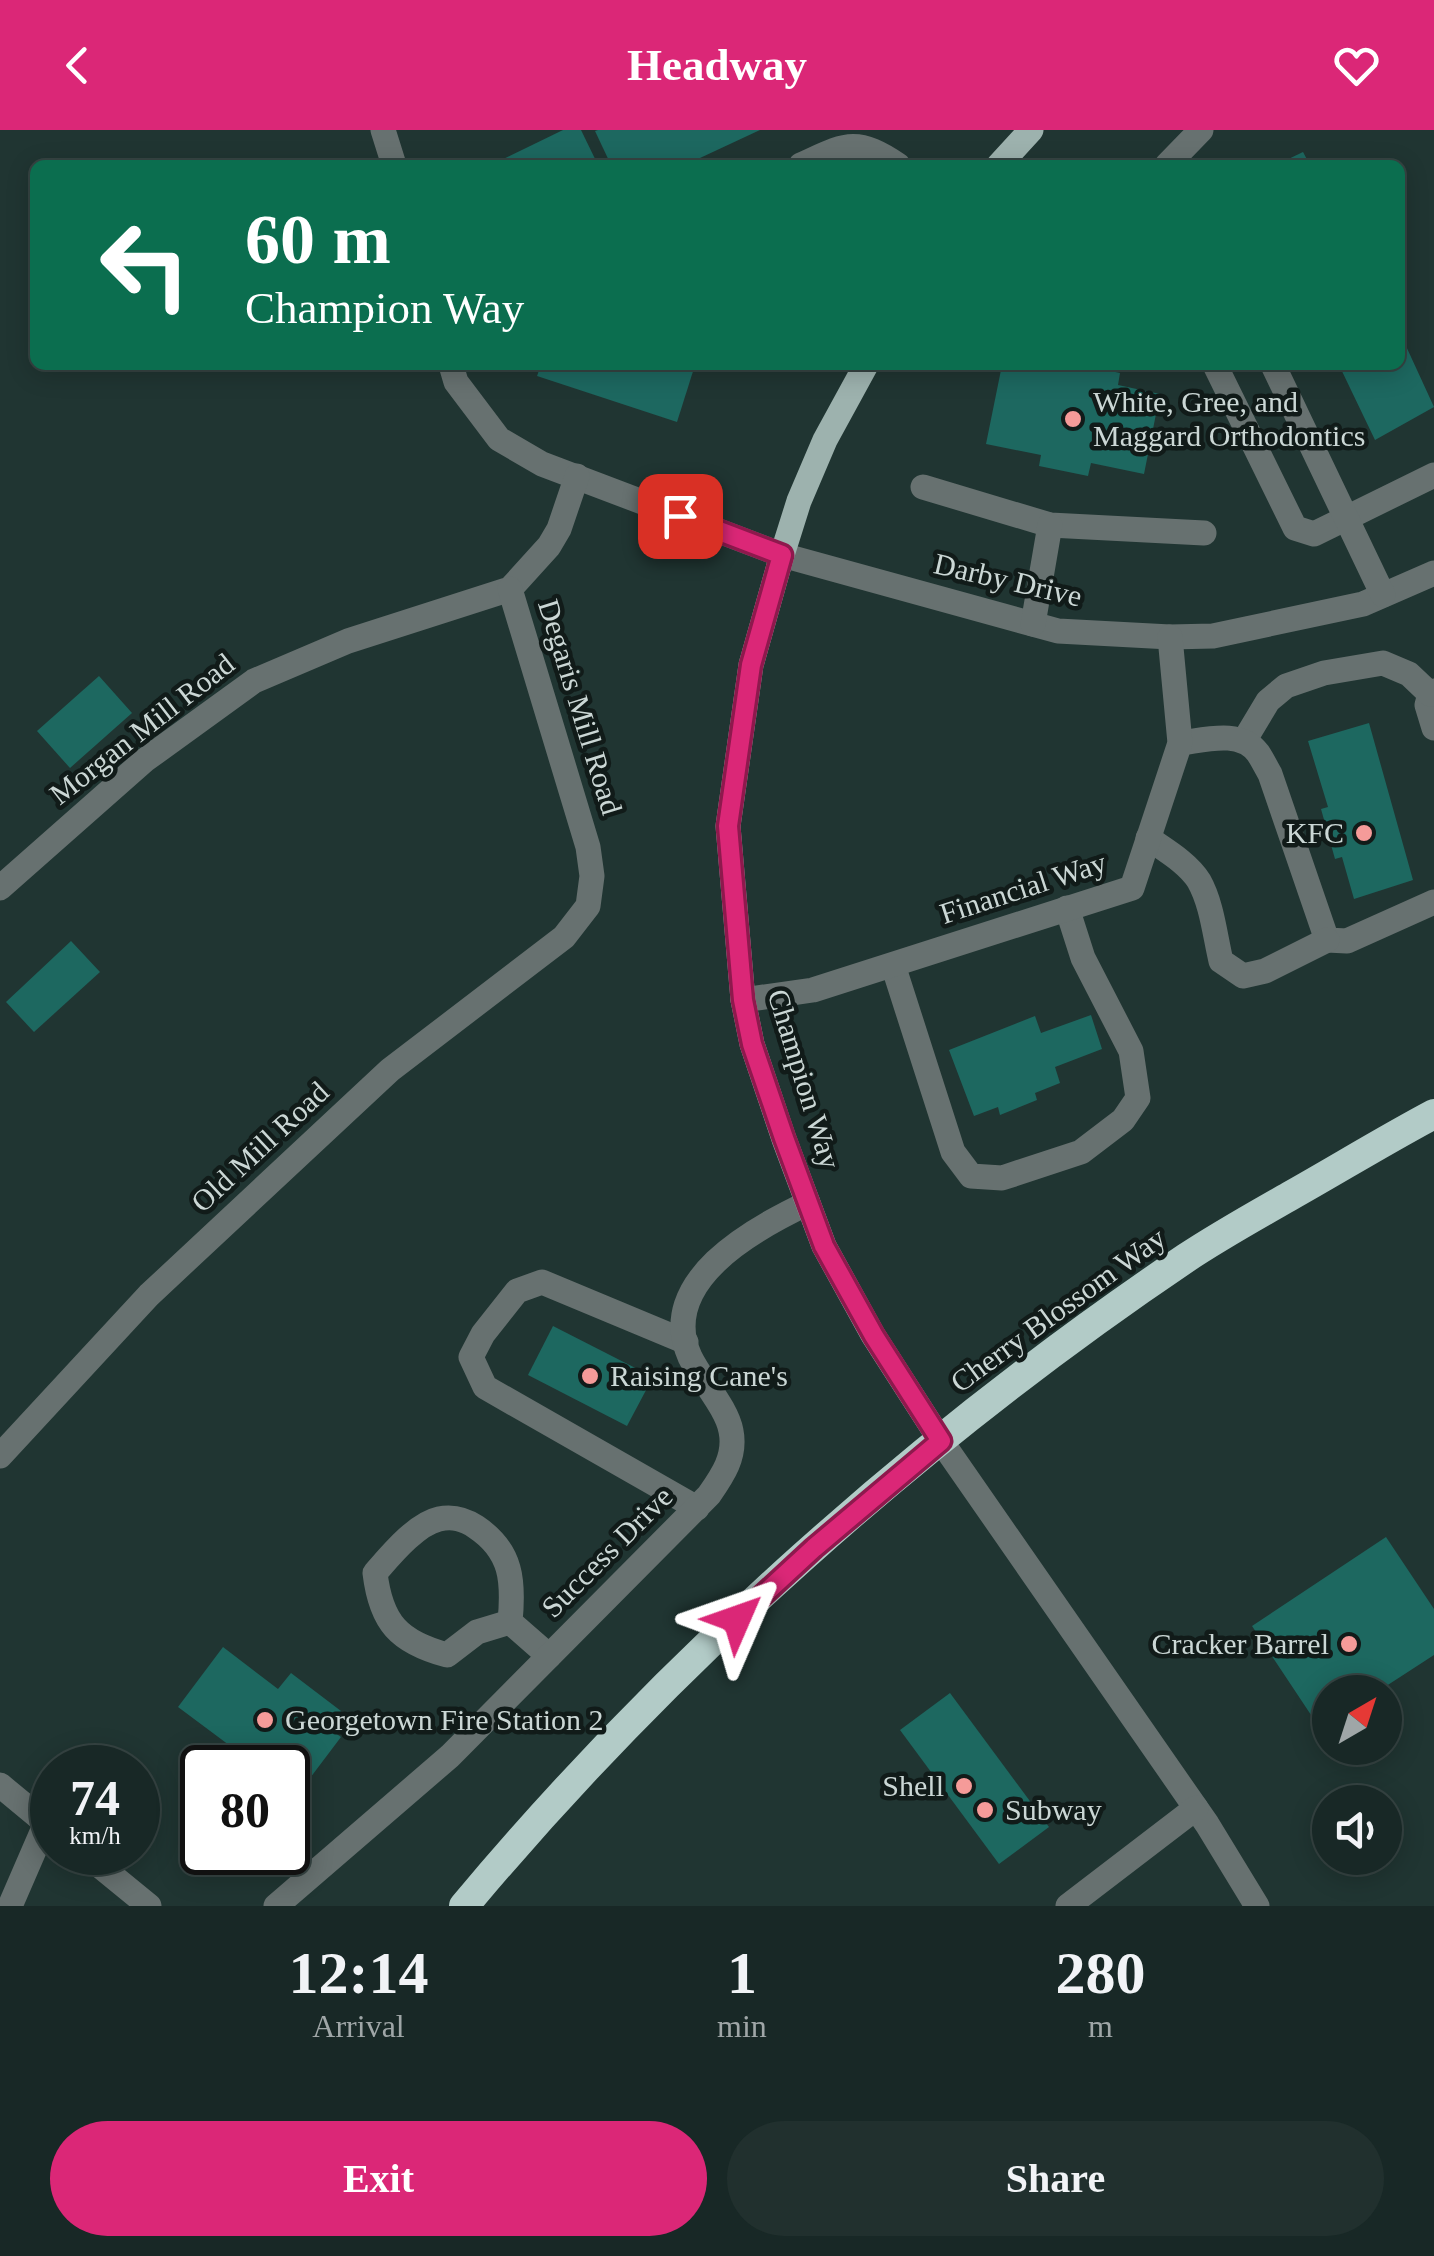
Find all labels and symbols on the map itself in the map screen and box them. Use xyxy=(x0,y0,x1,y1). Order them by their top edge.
place label: White, Gree, and Maggard Orthodontics xyxy=(1093,385,1365,452)
marker: White, Gree, and Maggard Orthodontics xyxy=(1062,408,1084,430)
pin xyxy=(638,474,723,559)
street label: Darby Drive xyxy=(931,546,1085,613)
street label: Degaris Mill Road xyxy=(532,595,629,818)
street label: Morgan Mill Road xyxy=(43,647,240,811)
place label: KFC xyxy=(1286,816,1344,849)
marker: KFC xyxy=(1353,822,1375,844)
street label: Financial Way xyxy=(936,845,1110,930)
street label: Champion Way xyxy=(761,985,847,1173)
street label: Old Mill Road xyxy=(184,1075,335,1218)
street label: Cherry Blossom Way xyxy=(944,1221,1171,1398)
place label: Raising Cane's xyxy=(610,1359,788,1392)
marker: Raising Cane's xyxy=(579,1365,601,1387)
street label: Success Drive xyxy=(535,1480,679,1624)
position arrow xyxy=(685,1567,789,1671)
place label: Cracker Barrel xyxy=(1152,1627,1329,1660)
marker: Cracker Barrel xyxy=(1338,1633,1360,1655)
north arrow xyxy=(1312,1675,1402,1765)
place label: Georgetown Fire Station 2 xyxy=(285,1703,604,1736)
marker: Georgetown Fire Station 2 xyxy=(254,1709,276,1731)
speed limit sign: 80 xyxy=(180,1745,310,1875)
place label: Shell xyxy=(882,1769,944,1802)
marker: Shell xyxy=(953,1775,975,1797)
place label: Subway xyxy=(1005,1793,1102,1826)
marker: Subway xyxy=(974,1799,996,1821)

